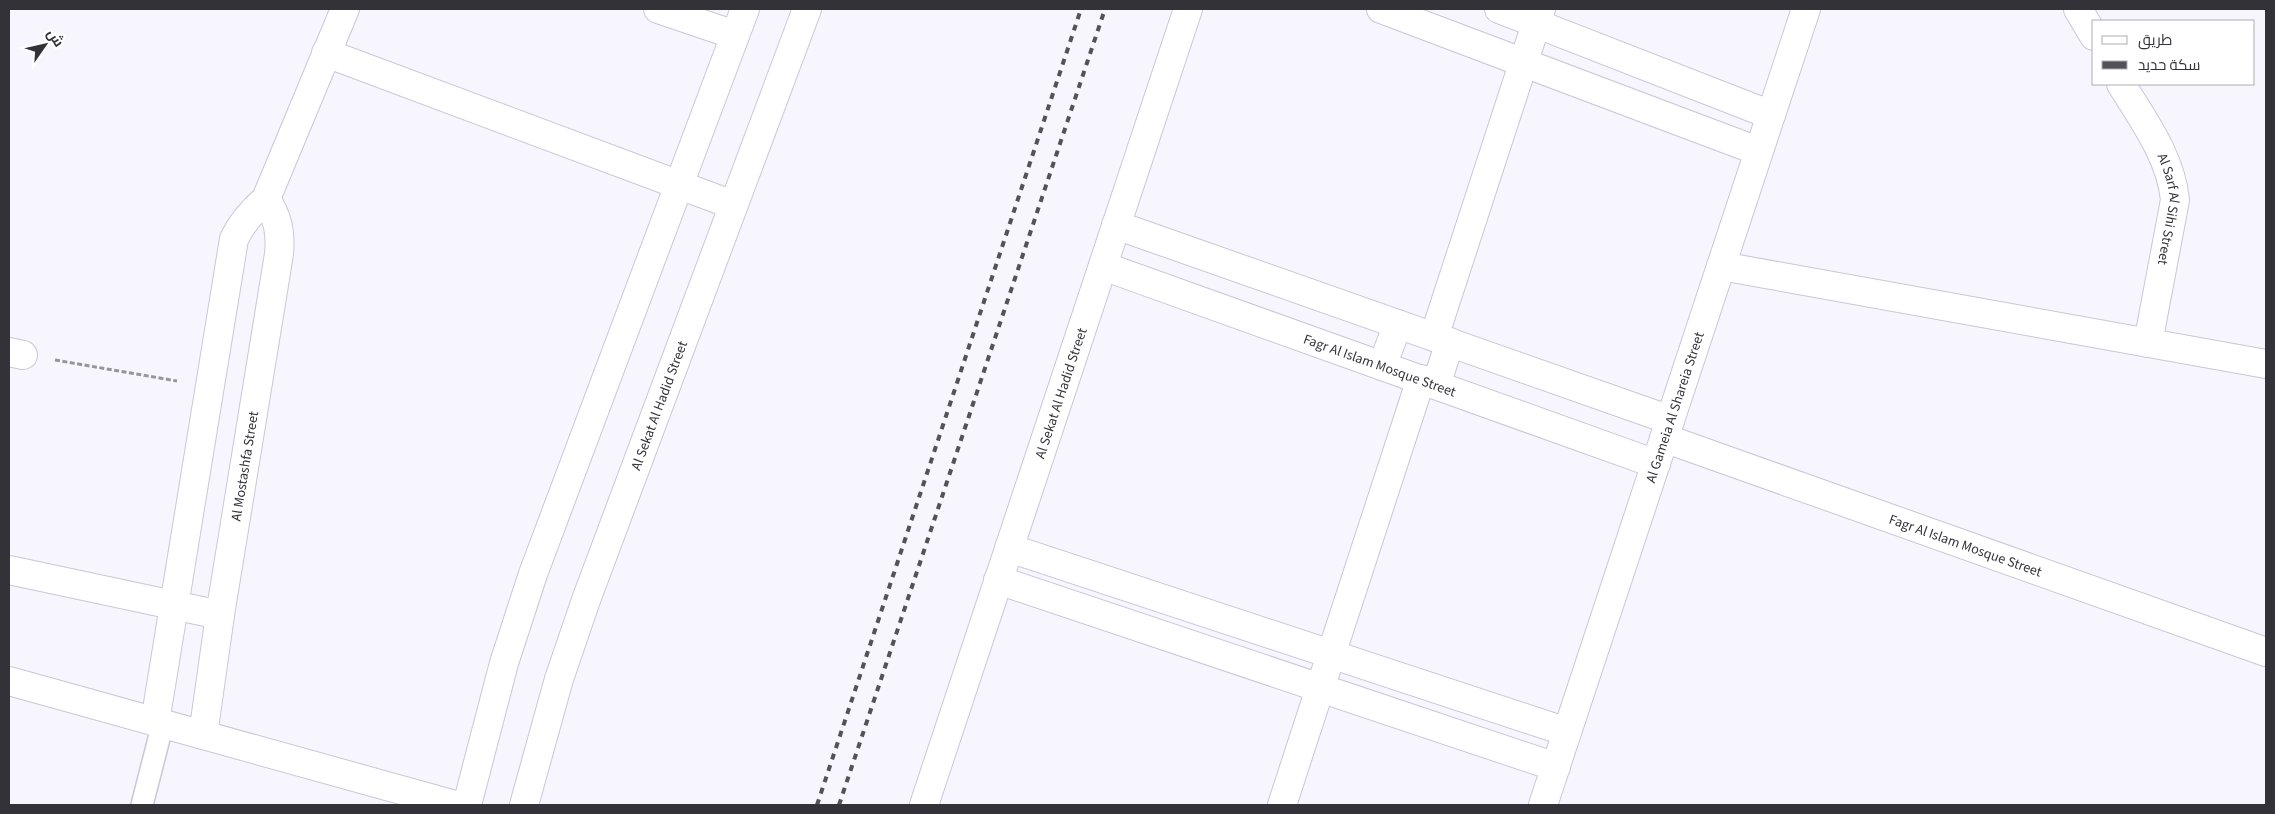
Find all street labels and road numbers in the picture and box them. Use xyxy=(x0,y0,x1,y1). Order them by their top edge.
street label: Al Sarf Al Sihi Street xyxy=(2152,150,2184,267)
street label: Al Sekat Al Hadid Street xyxy=(1031,325,1093,461)
street label: Al Gameia Al Shareia Street xyxy=(1641,329,1710,486)
street label: Fagr Al Islam Mosque Street xyxy=(1300,330,1459,403)
street label: Al Sekat Al Hadid Street xyxy=(626,338,693,473)
street label: Al Mostashfa Street xyxy=(226,410,264,523)
street label: Fagr Al Islam Mosque Street xyxy=(1886,510,2045,583)

